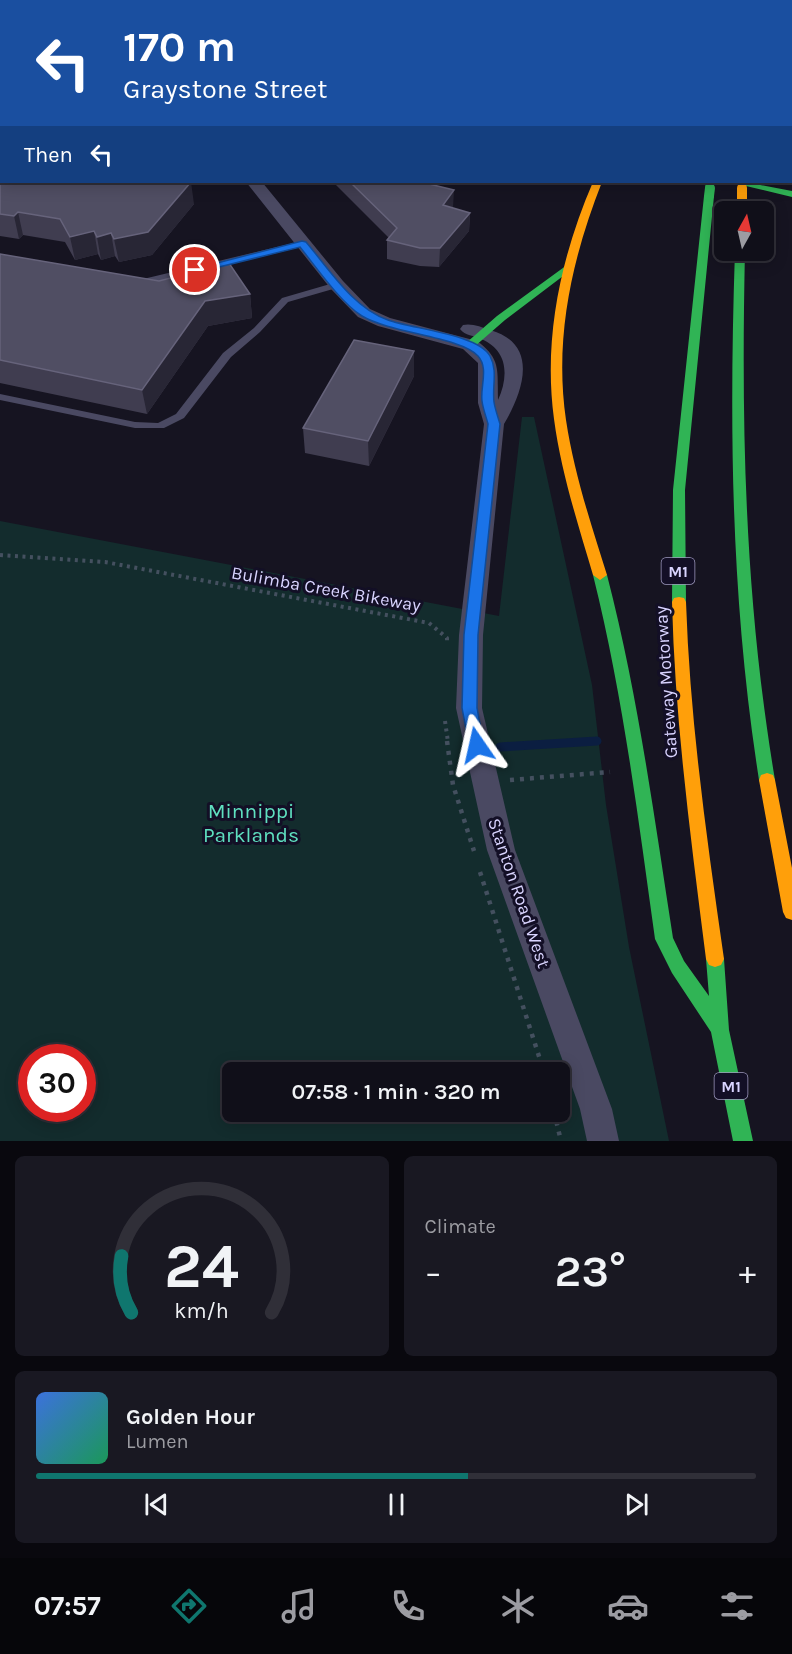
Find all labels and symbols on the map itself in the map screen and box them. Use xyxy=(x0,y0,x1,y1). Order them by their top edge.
north arrow xyxy=(714,201,774,261)
pin xyxy=(169,244,220,295)
road number: M1 xyxy=(662,558,694,584)
street label: Bulimba Creek Bikeway xyxy=(230,562,423,617)
street label: Gateway Motorway xyxy=(650,604,682,759)
position arrow xyxy=(445,713,509,777)
park label: Minnippi Parklands xyxy=(203,799,299,847)
street label: Stanton Road West xyxy=(483,815,555,971)
speed limit sign: 30 xyxy=(18,1044,96,1122)
road number: M1 xyxy=(714,1073,748,1099)

